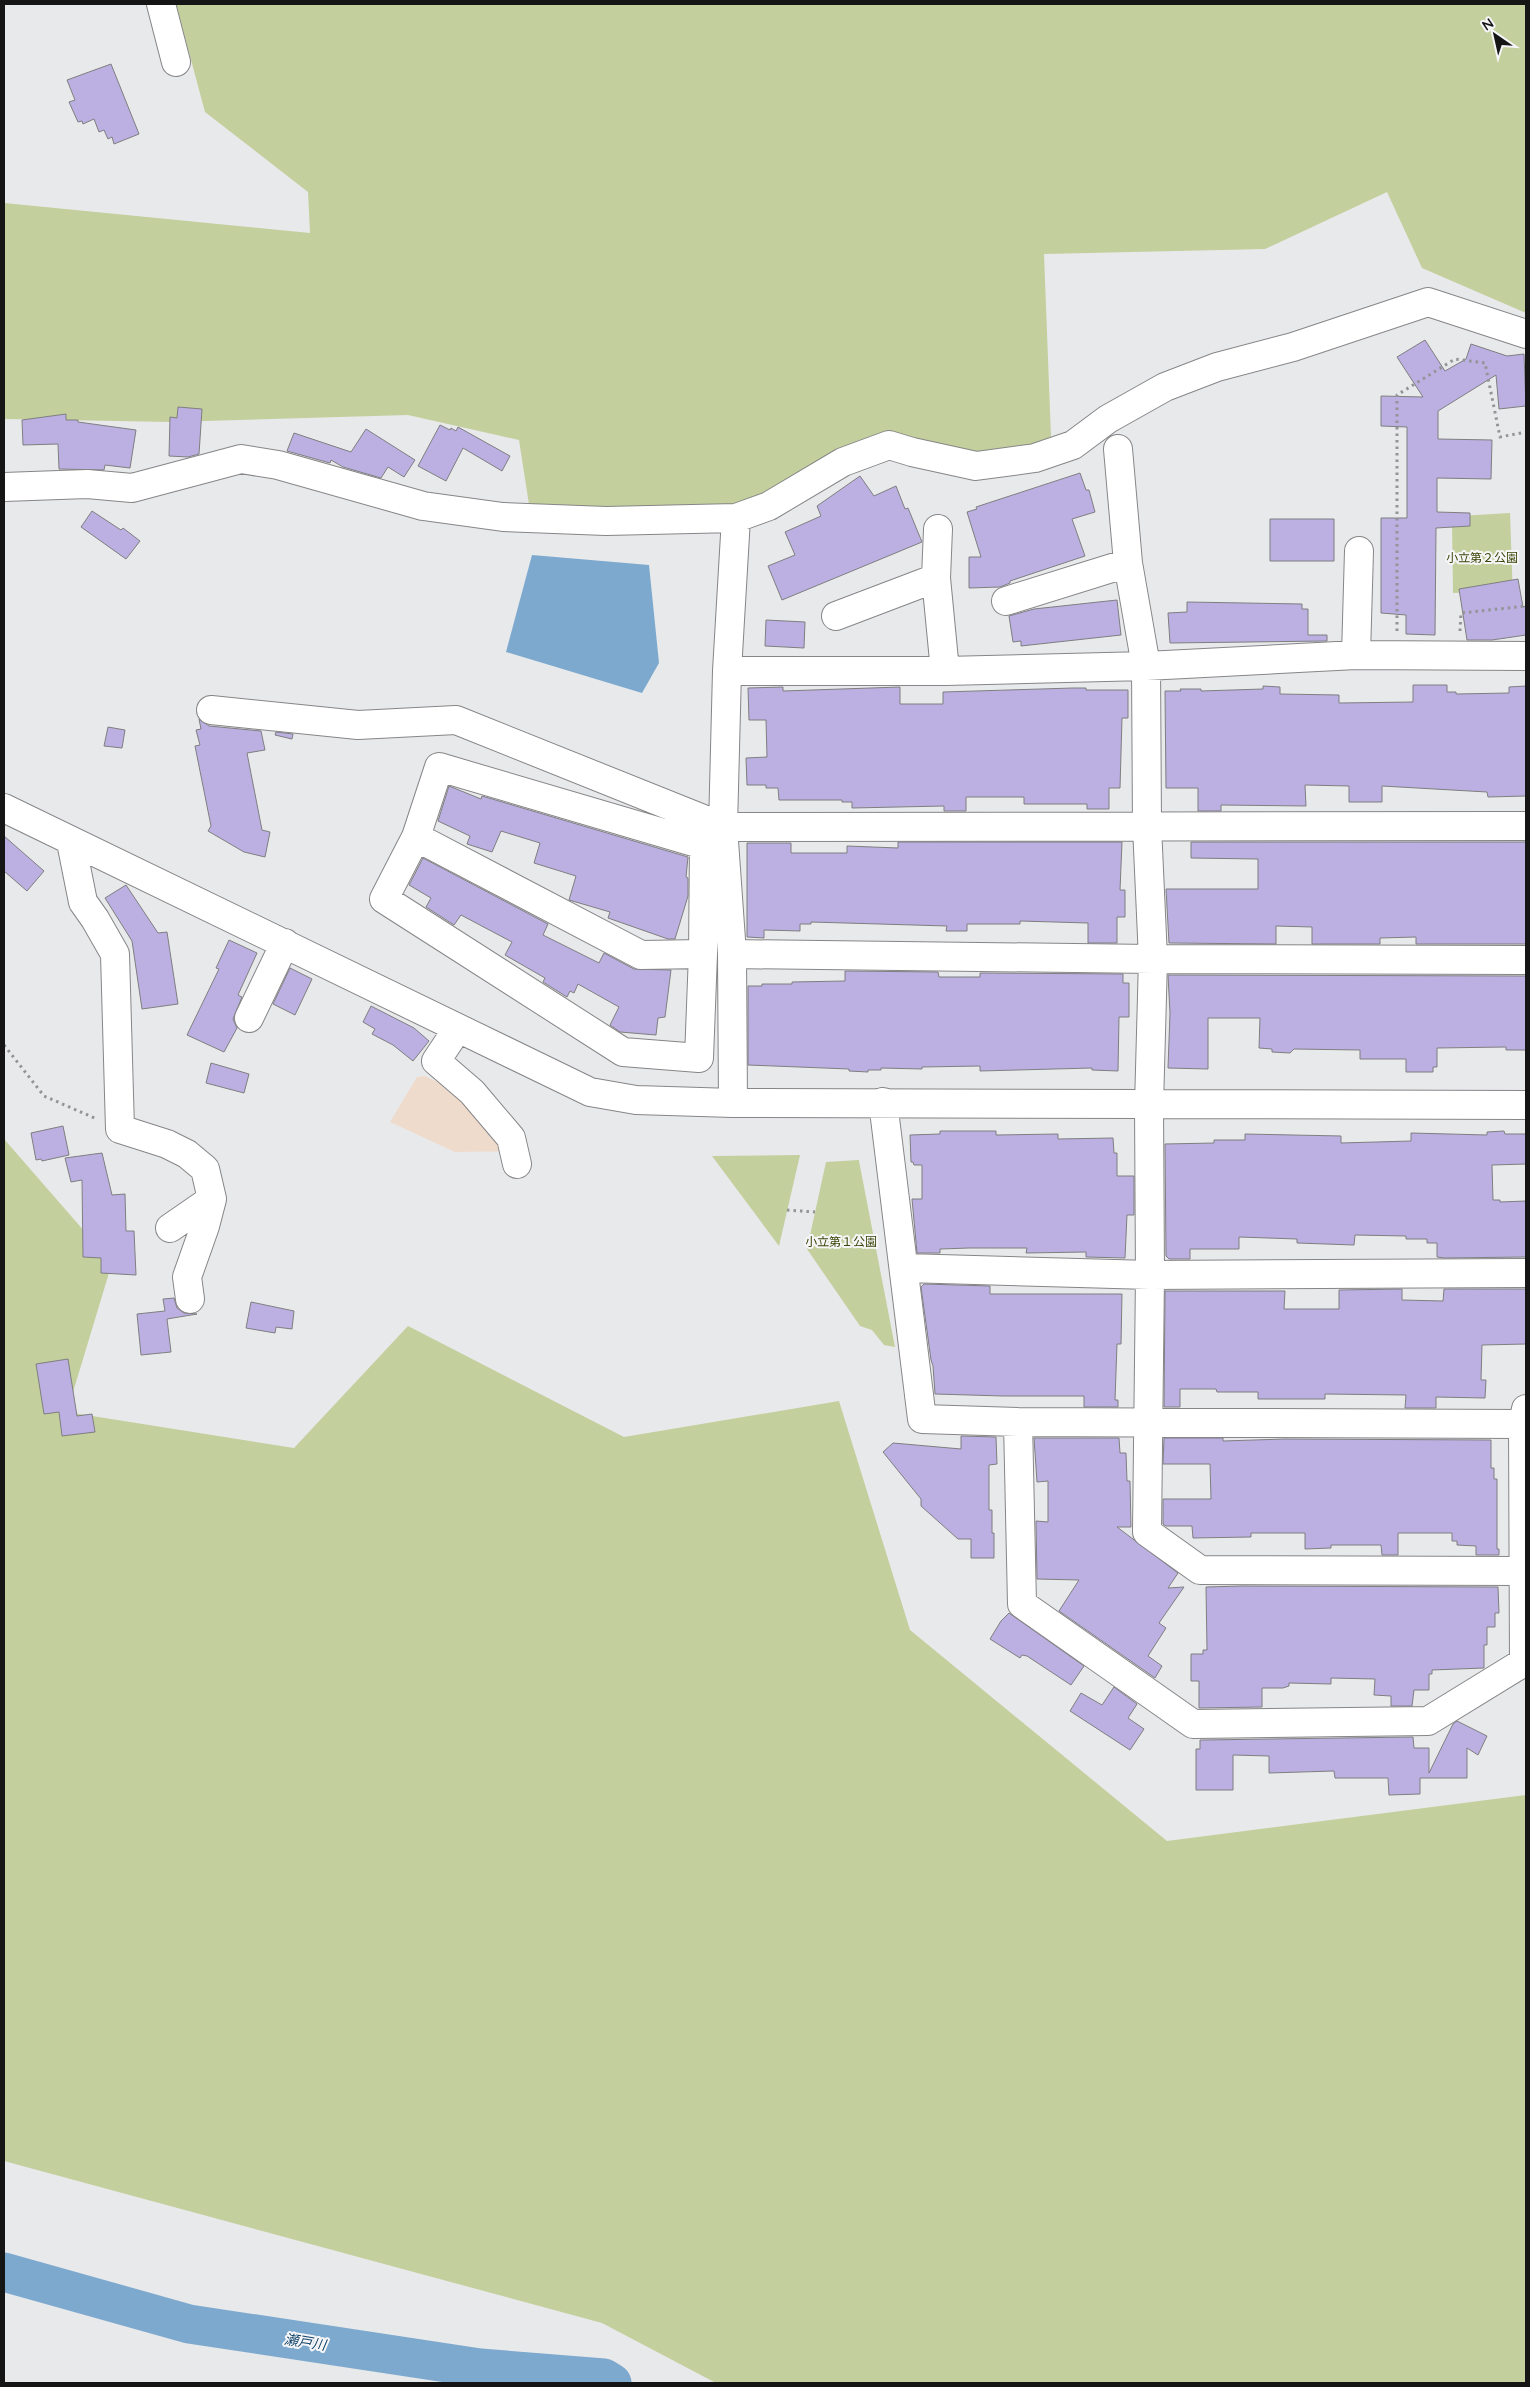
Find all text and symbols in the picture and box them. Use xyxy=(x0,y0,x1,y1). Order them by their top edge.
north arrow xyxy=(1470,10,1520,60)
text: N xyxy=(1478,14,1497,35)
park label: 小立第２公園 xyxy=(1446,550,1518,565)
park label: 小立第１公園 xyxy=(805,1234,877,1249)
water label: 瀬戸川 xyxy=(283,2330,329,2354)

